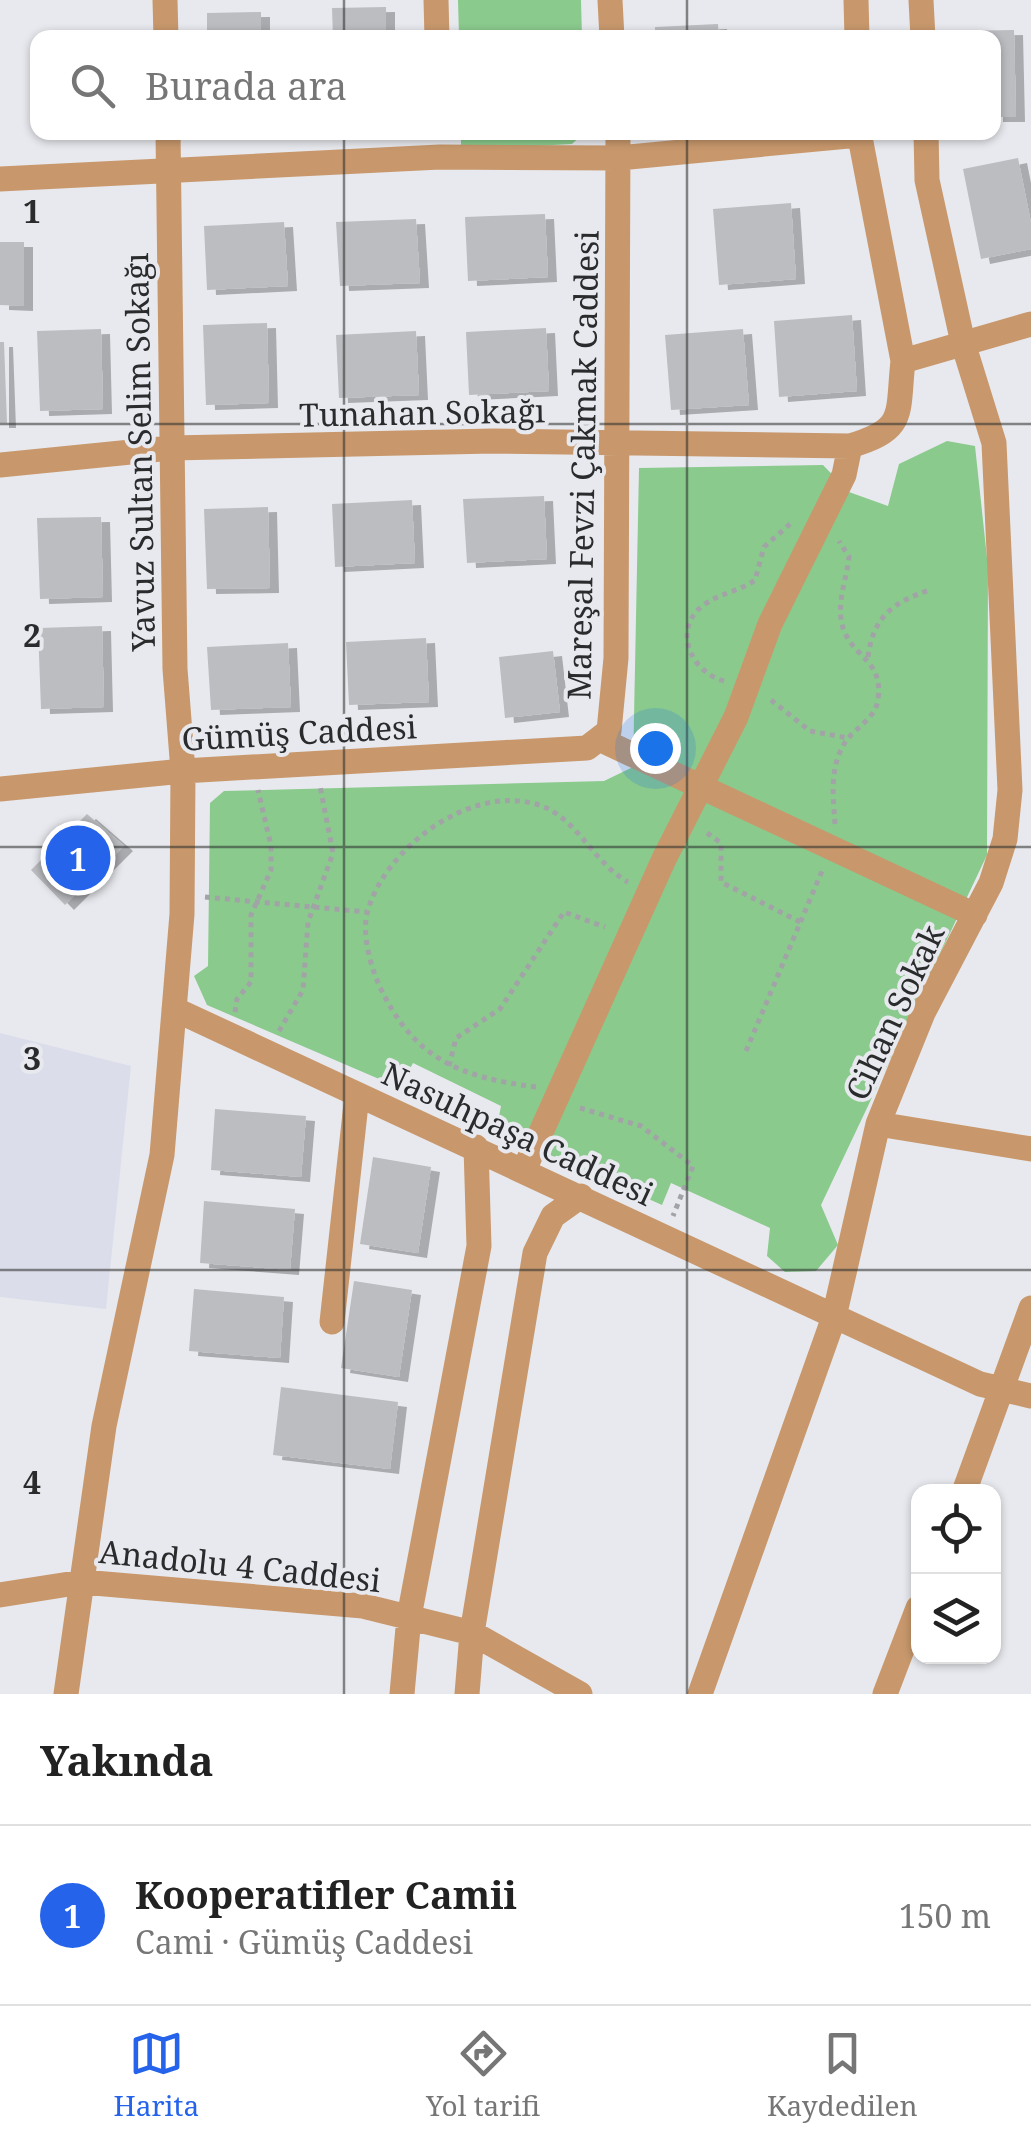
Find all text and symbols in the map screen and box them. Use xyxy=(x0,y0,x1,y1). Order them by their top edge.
search box xyxy=(30,30,1001,140)
icon: search xyxy=(65,58,120,113)
text: Burada ara xyxy=(145,59,347,111)
text: 1 xyxy=(23,189,41,232)
street label: Mareşal Fevzi Çakmak Caddesi xyxy=(556,230,608,700)
street label: Yavuz Sultan Selim Sokağı xyxy=(114,252,164,653)
street label: Tunahan Sokağı xyxy=(299,388,545,436)
text: 2 xyxy=(23,613,41,656)
street label: Gümüş Caddesi xyxy=(180,704,418,760)
your location xyxy=(630,723,681,774)
pin: 1 xyxy=(46,820,110,896)
street label: Cihan Sokak xyxy=(835,917,953,1107)
text: 3 xyxy=(23,1036,41,1079)
street label: Nasuhpaşa Caddesi xyxy=(375,1051,661,1215)
text: 4 xyxy=(23,1460,41,1503)
map controls xyxy=(911,1484,1001,1664)
button: locate xyxy=(911,1484,1001,1574)
street label: Anadolu 4 Caddesi xyxy=(97,1529,383,1601)
button: layers xyxy=(911,1574,1001,1664)
text: Yakında xyxy=(40,1731,214,1788)
text: Kooperatifler Camii xyxy=(135,1868,517,1920)
text: 1 xyxy=(63,1894,82,1937)
text: 150 m xyxy=(899,1894,991,1937)
text: Cami · Gümüş Caddesi xyxy=(135,1920,473,1963)
tab: Harita xyxy=(113,2026,199,2124)
tab: Yol tarifi xyxy=(426,2026,540,2124)
tab: Kaydedilen xyxy=(767,2026,918,2124)

